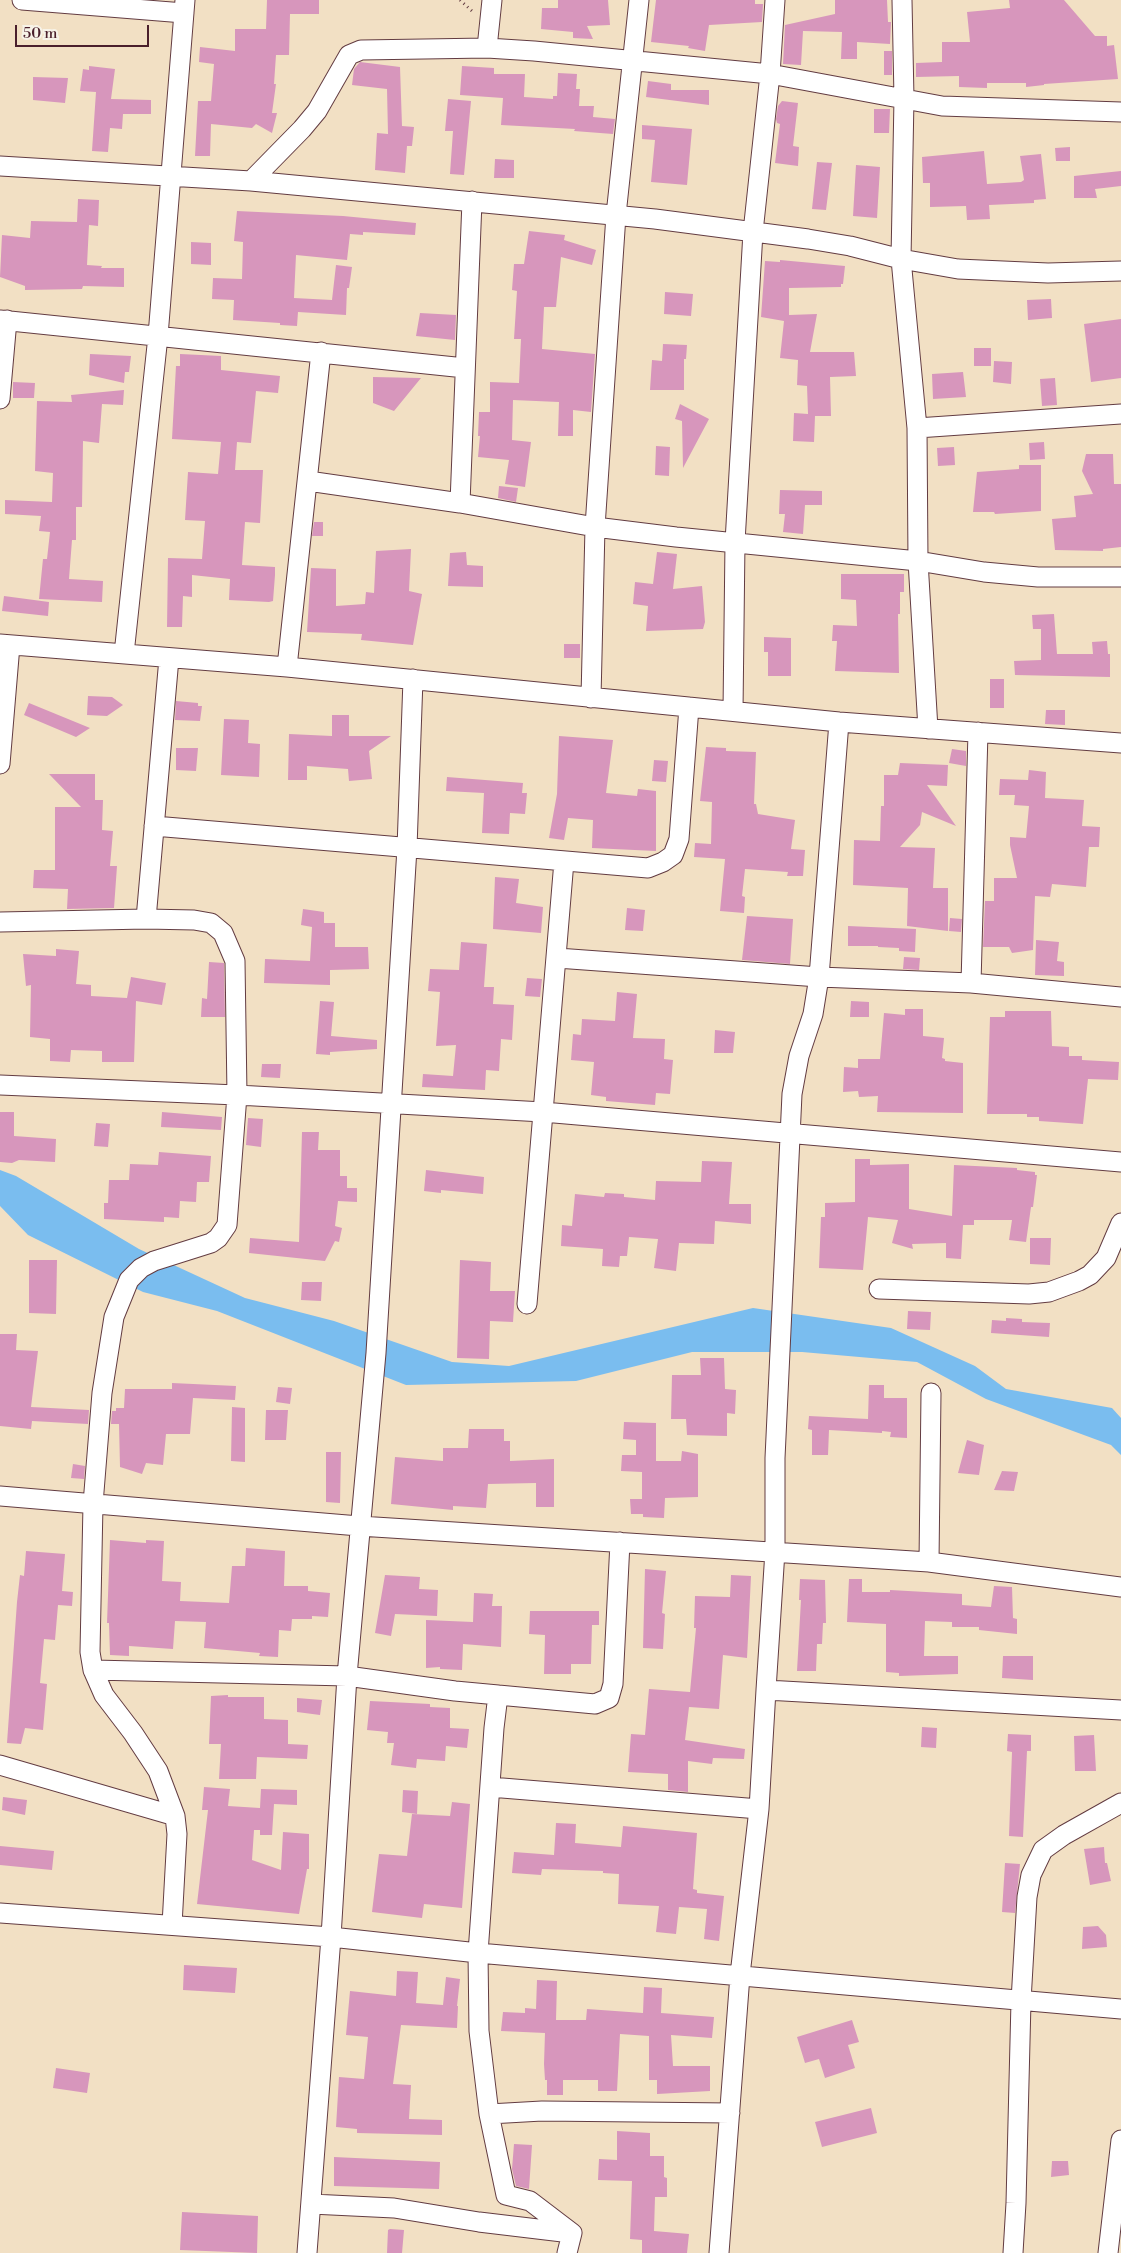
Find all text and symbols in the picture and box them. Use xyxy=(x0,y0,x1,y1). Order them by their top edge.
scale bar xyxy=(18,15,151,47)
text: 50 m xyxy=(23,24,57,43)

